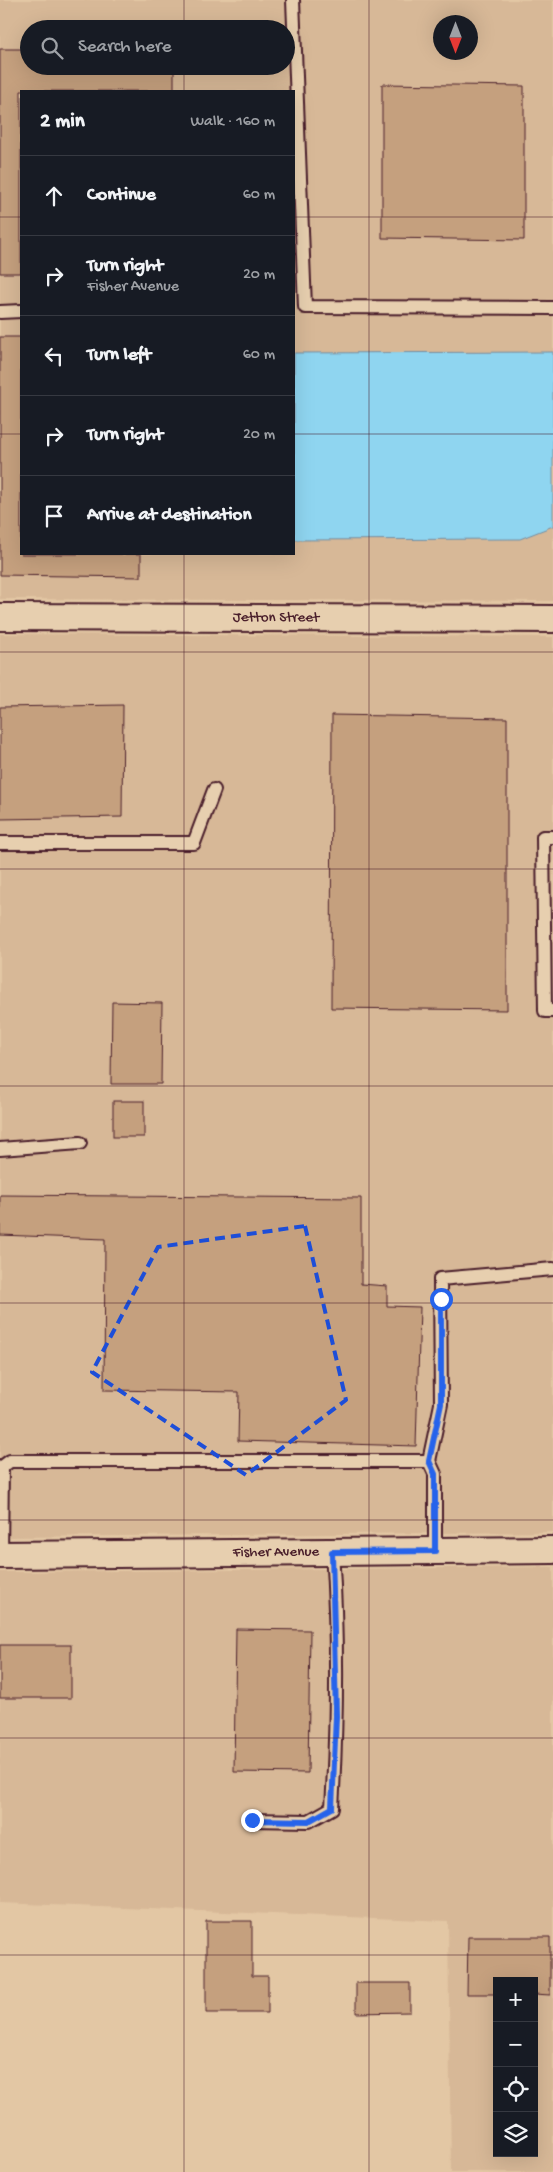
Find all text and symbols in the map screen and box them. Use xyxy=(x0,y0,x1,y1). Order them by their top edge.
north arrow xyxy=(433,15,478,60)
search box xyxy=(20,20,295,75)
icon: search xyxy=(38,34,66,62)
text: Search here xyxy=(78,36,172,59)
text: 2 min xyxy=(40,110,85,135)
text: Walk · 160 m xyxy=(190,113,275,132)
icon: ahead xyxy=(40,182,68,210)
text: Continue xyxy=(87,184,156,207)
text: 60 m xyxy=(243,186,275,205)
text: Turn right xyxy=(87,255,163,278)
icon: right xyxy=(40,262,68,290)
text: 20 m xyxy=(243,266,275,285)
text: Fisher Avenue xyxy=(87,278,179,297)
icon: left xyxy=(40,342,68,370)
text: Turn left xyxy=(87,344,151,367)
text: 60 m xyxy=(243,346,275,365)
icon: right xyxy=(40,422,68,450)
text: Turn right xyxy=(87,424,163,447)
text: 20 m xyxy=(243,426,275,445)
icon: arrive xyxy=(40,502,68,530)
text: Arrive at destination xyxy=(87,504,251,527)
street label: Jetton Street xyxy=(233,609,321,627)
route start xyxy=(430,1288,453,1311)
street label: Fisher Avenue xyxy=(232,1543,319,1562)
route end xyxy=(241,1809,264,1832)
map controls xyxy=(493,1977,538,2157)
button: + xyxy=(493,1977,538,2022)
button: − xyxy=(493,2022,538,2067)
button: locate xyxy=(493,2067,538,2112)
button: layers xyxy=(493,2112,538,2157)

